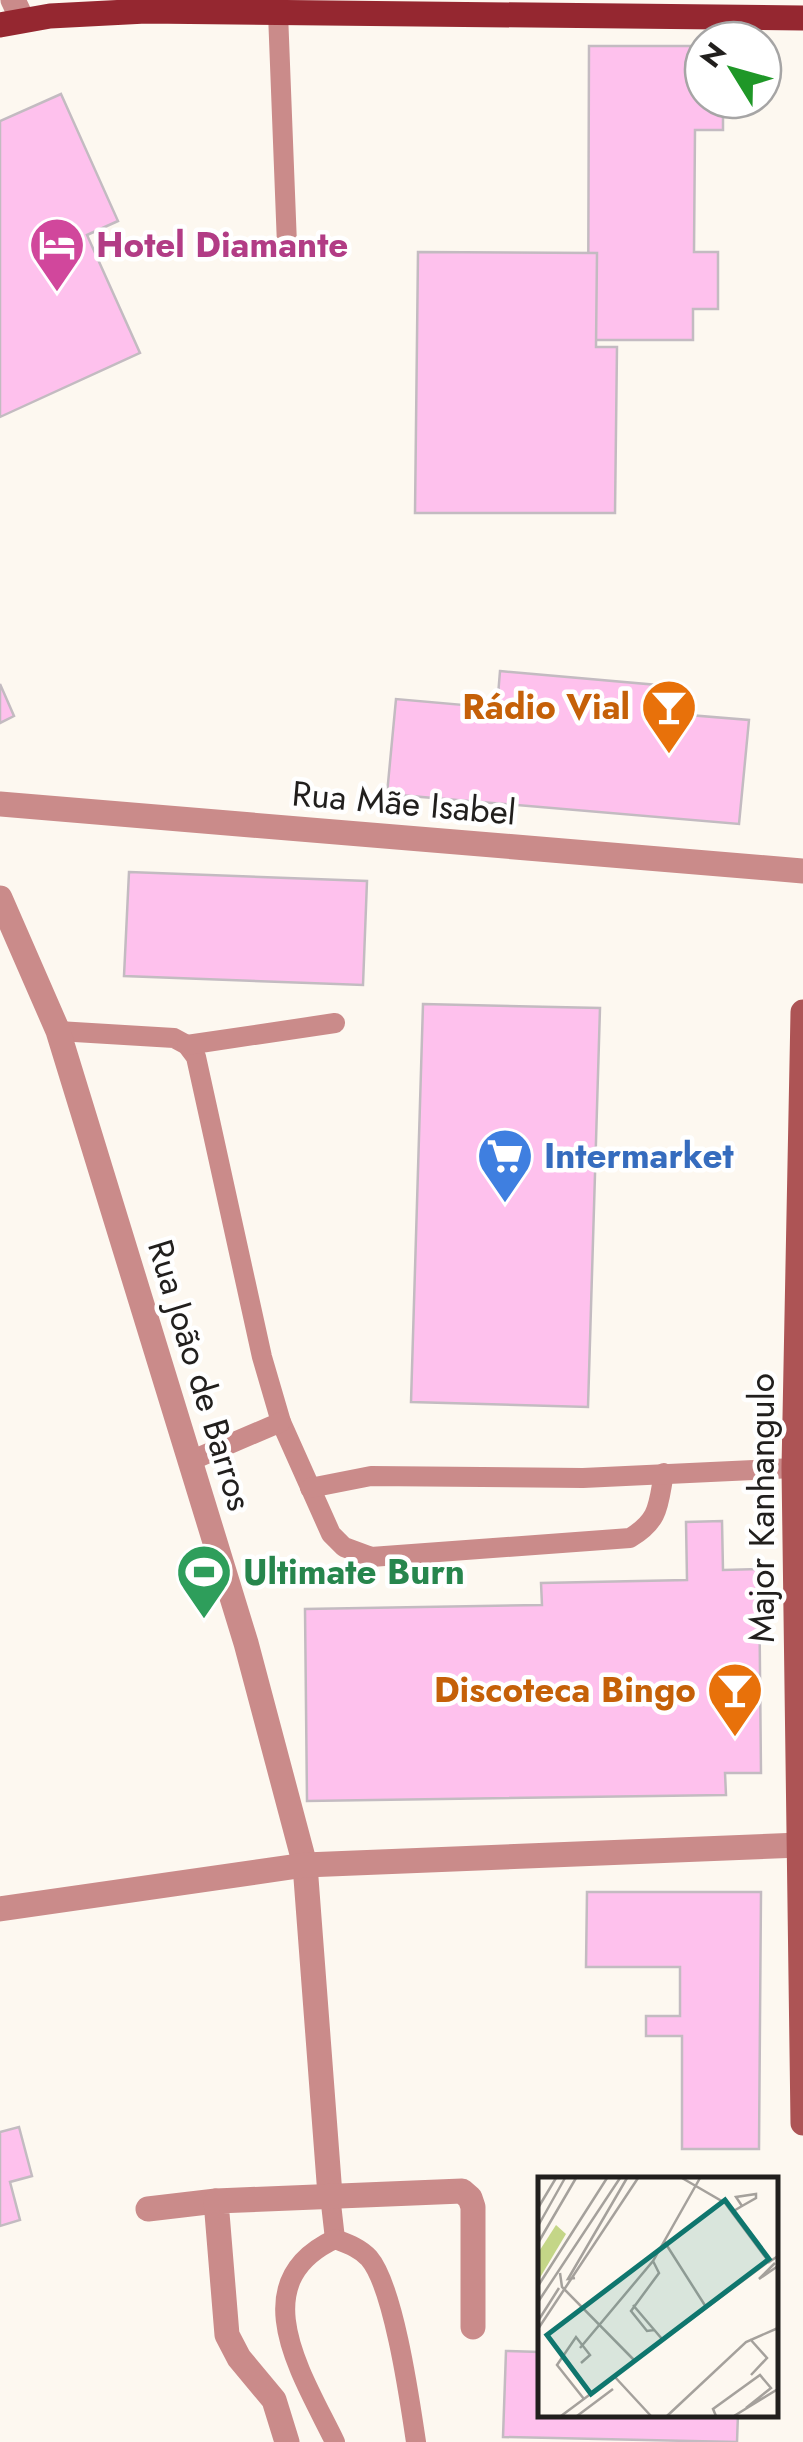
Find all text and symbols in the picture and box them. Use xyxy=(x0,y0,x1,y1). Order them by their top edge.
north arrow xyxy=(683,20,783,120)
text: N xyxy=(690,34,736,76)
hotel icon: Hotel Diamante xyxy=(27,215,87,294)
place label: Hotel Diamante xyxy=(96,220,348,270)
bar icon: Rádio Vial xyxy=(639,677,699,756)
place label: Rádio Vial xyxy=(462,682,630,732)
street label: Rua Mãe Isabel xyxy=(290,768,518,838)
supermarket icon: Intermarket xyxy=(475,1126,535,1205)
place label: Intermarket xyxy=(544,1131,734,1181)
street label: Rua João de Barros xyxy=(135,1233,265,1517)
street label: Major Kanhangulo xyxy=(737,1373,787,1643)
sports icon: Ultimate Burn xyxy=(174,1542,234,1621)
place label: Ultimate Burn xyxy=(243,1547,465,1597)
bar icon: Discoteca Bingo xyxy=(705,1660,765,1739)
place label: Discoteca Bingo xyxy=(434,1665,696,1715)
inset map xyxy=(538,2177,778,2417)

